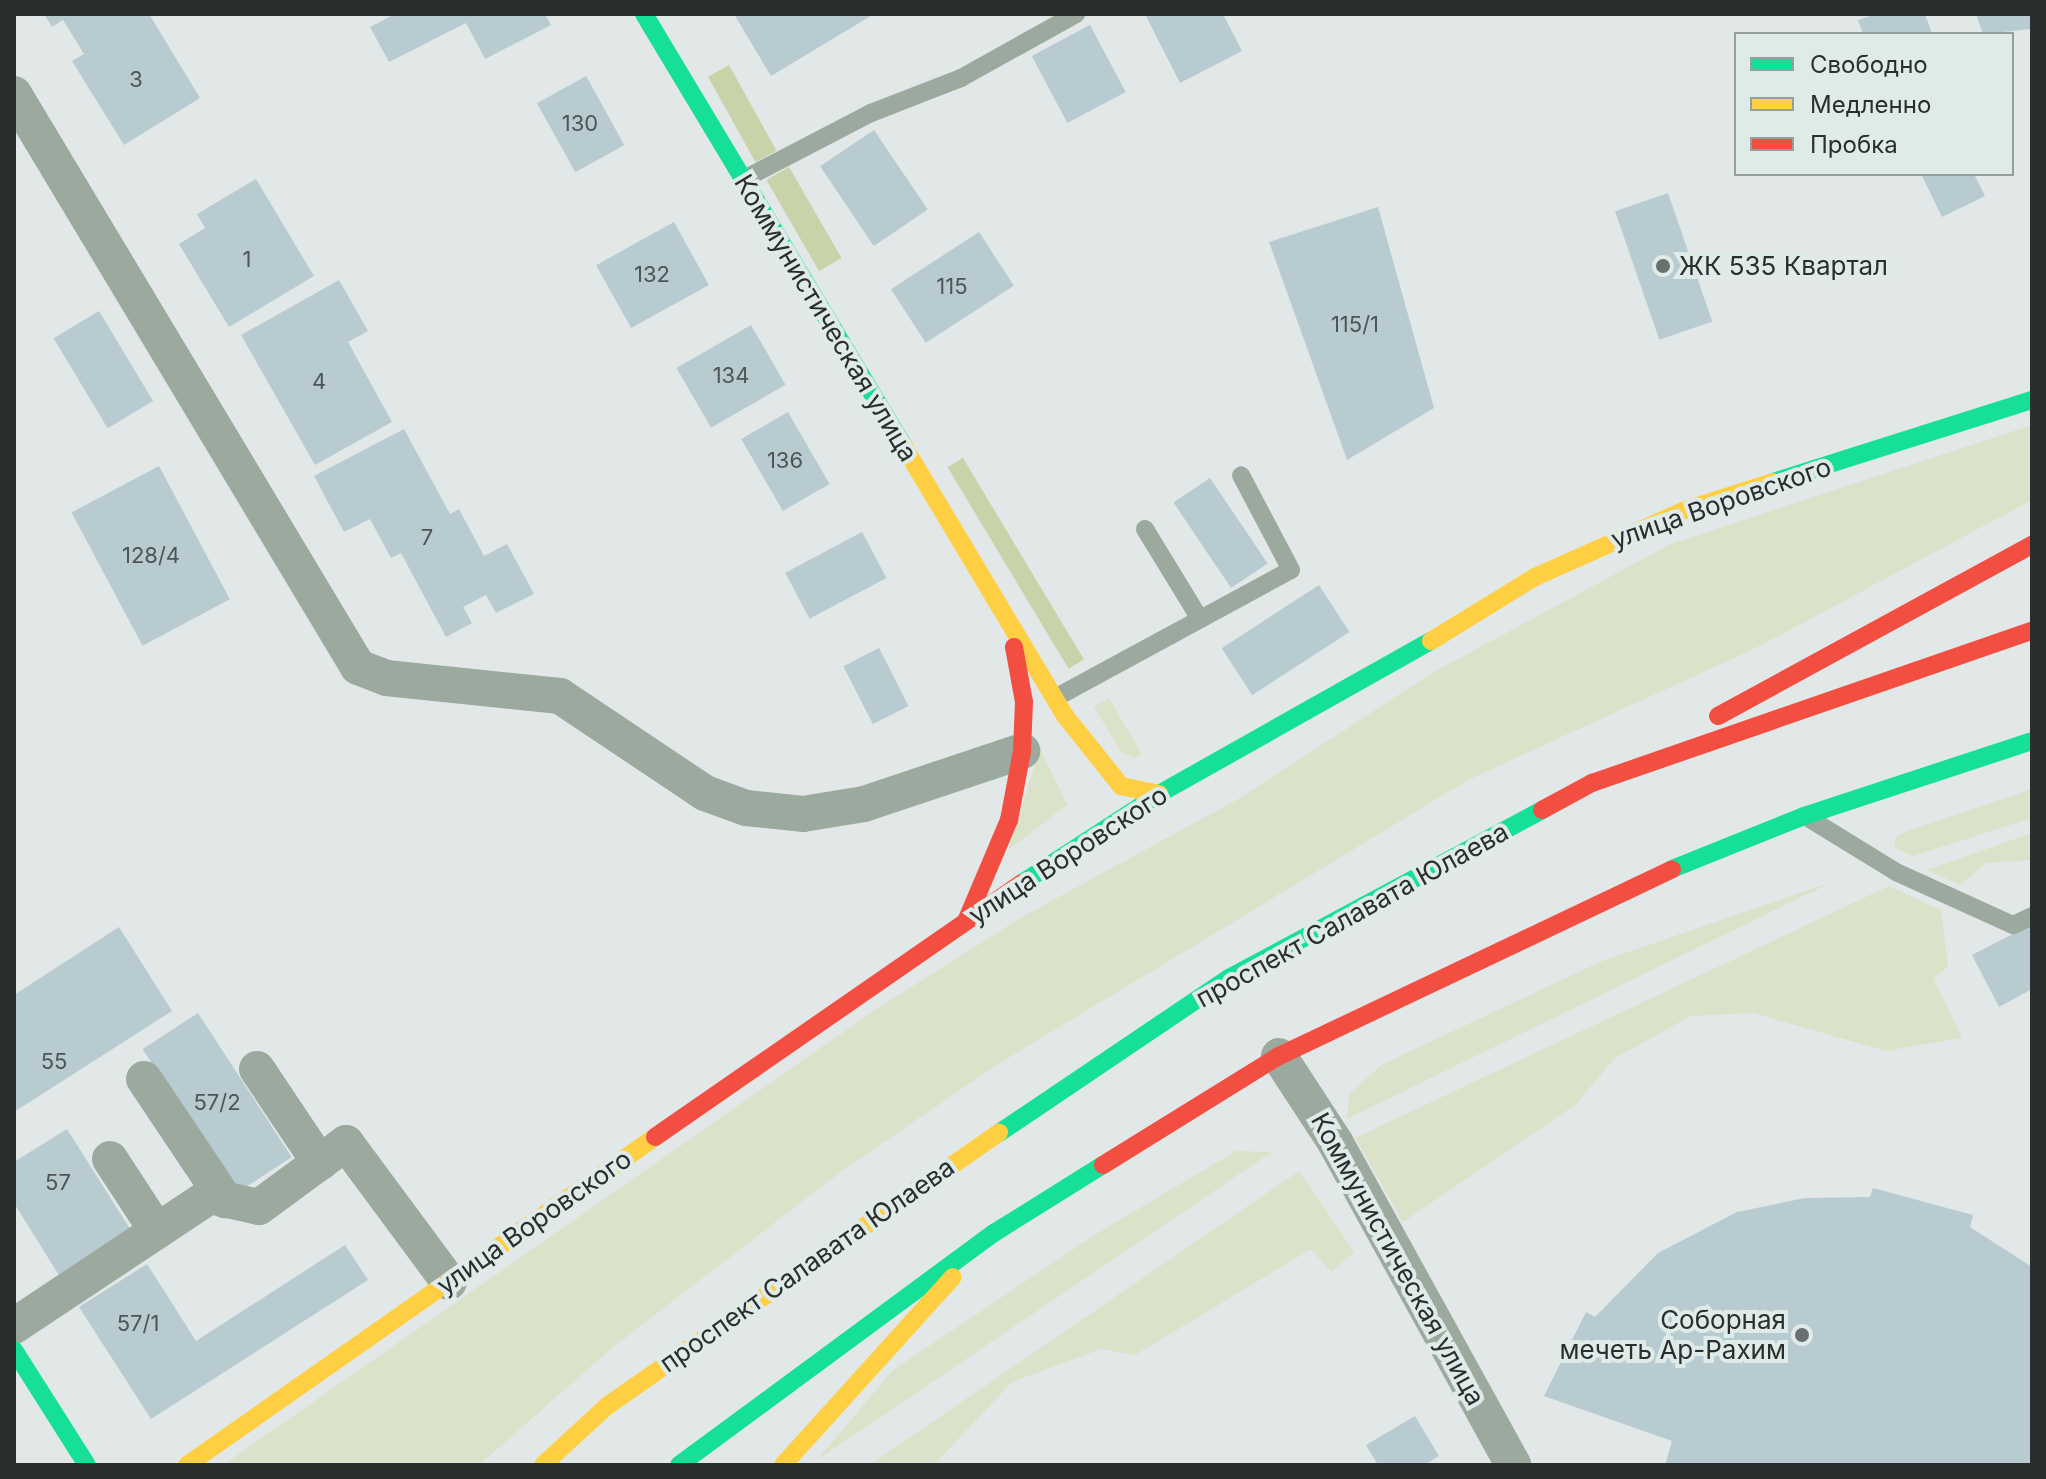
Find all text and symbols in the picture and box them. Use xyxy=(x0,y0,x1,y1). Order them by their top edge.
legend xyxy=(1734,32,2014,176)
text: Свободно xyxy=(1810,50,1928,79)
house number: 3 xyxy=(129,67,143,93)
text: Медленно xyxy=(1810,90,1931,119)
house number: 130 xyxy=(562,111,598,137)
text: Пробка xyxy=(1810,130,1898,159)
street label: Коммунистическая улица xyxy=(728,169,924,467)
house number: 1 xyxy=(243,247,251,273)
place label: ЖК 535 Квартал xyxy=(1679,250,1888,282)
marker: ЖК 535 Квартал xyxy=(1654,257,1672,275)
house number: 132 xyxy=(634,262,670,288)
house number: 115 xyxy=(936,274,968,300)
house number: 115/1 xyxy=(1331,312,1379,338)
house number: 134 xyxy=(713,363,749,389)
house number: 4 xyxy=(312,369,326,395)
house number: 136 xyxy=(767,448,803,474)
street label: улица Воровского xyxy=(1607,451,1835,555)
house number: 7 xyxy=(421,525,433,551)
house number: 128/4 xyxy=(122,543,180,569)
street label: улица Воровского xyxy=(963,779,1173,931)
street label: проспект Салавата Юлаева xyxy=(1190,816,1514,1014)
house number: 55 xyxy=(41,1049,67,1075)
house number: 57/2 xyxy=(193,1090,241,1116)
street label: Коммунистическая улица xyxy=(1304,1107,1492,1411)
street label: улица Воровского xyxy=(431,1143,637,1301)
street label: проспект Салавата Юлаева xyxy=(654,1151,960,1379)
house number: 57 xyxy=(45,1170,71,1196)
place label: Соборная мечеть Ар-Рахим xyxy=(1559,1304,1786,1366)
house number: 57/1 xyxy=(117,1311,159,1337)
marker: Соборная мечеть Ар-Рахим xyxy=(1793,1326,1811,1344)

